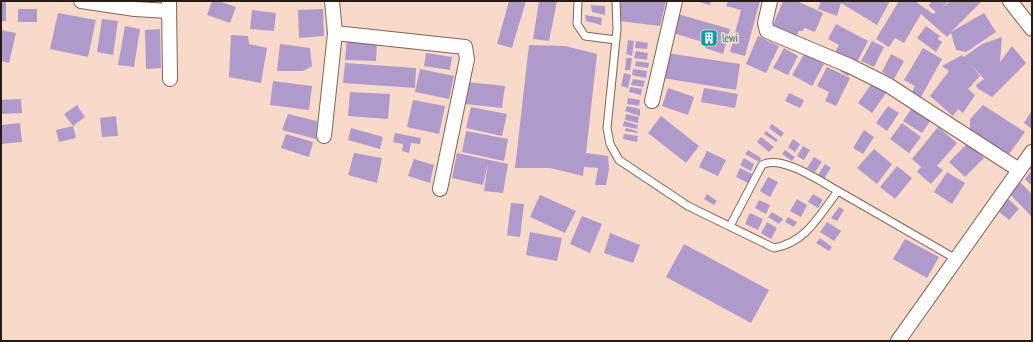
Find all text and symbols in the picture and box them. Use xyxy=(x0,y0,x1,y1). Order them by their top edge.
building icon: lewi xyxy=(699,28,719,48)
place label: lewi xyxy=(722,31,738,45)

